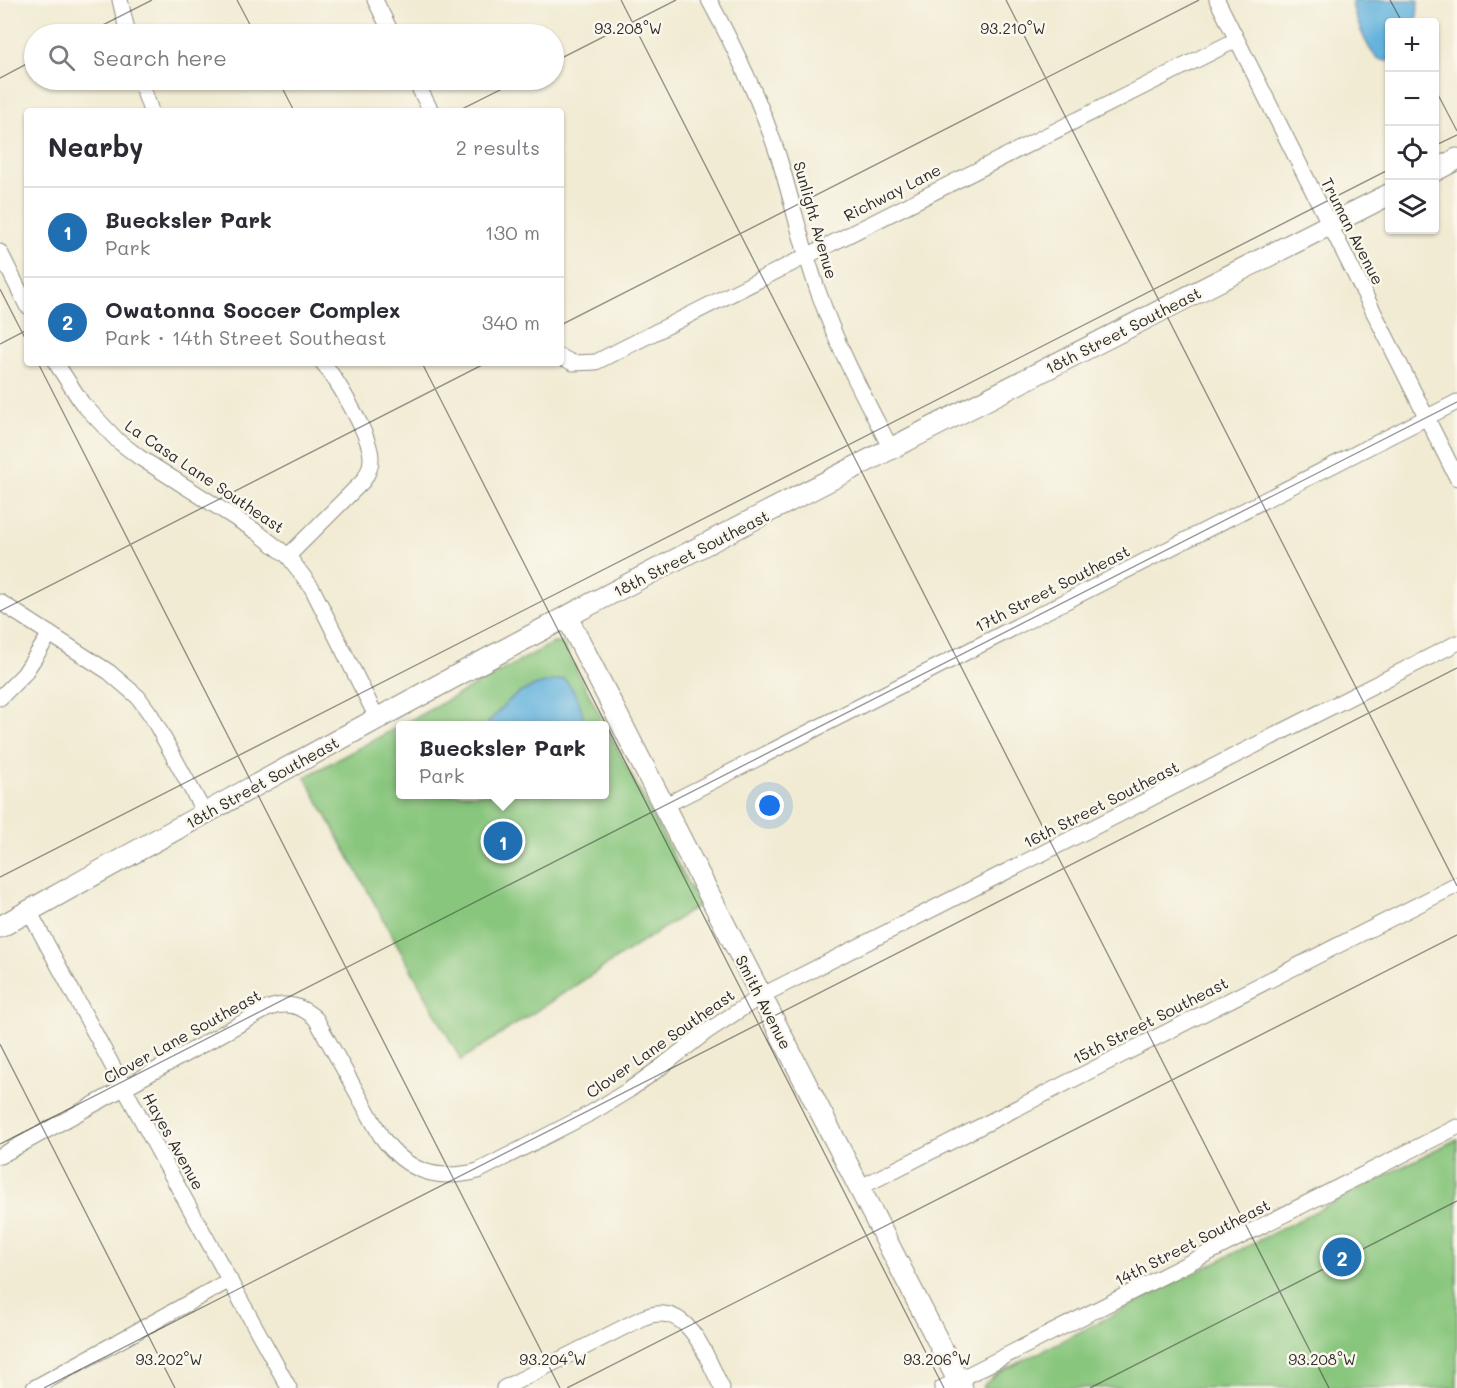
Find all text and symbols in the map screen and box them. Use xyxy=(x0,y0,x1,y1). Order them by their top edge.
text: 93.208°W xyxy=(594,18,662,38)
text: 93.210°W xyxy=(980,18,1046,38)
map controls xyxy=(1385,18,1439,234)
button: + xyxy=(1385,18,1439,72)
search box xyxy=(24,24,564,90)
icon: search xyxy=(45,41,78,74)
text: Search here xyxy=(93,43,227,72)
button: − xyxy=(1385,72,1439,126)
button: locate xyxy=(1385,126,1439,180)
text: Nearby xyxy=(48,130,143,164)
text: 2 results xyxy=(456,134,540,160)
street label: Richway Lane xyxy=(840,158,944,226)
street label: Sunlight Avenue xyxy=(789,159,843,281)
street label: Truman Avenue xyxy=(1317,174,1389,288)
button: layers xyxy=(1385,180,1439,234)
text: Buecksler Park xyxy=(105,205,272,234)
text: 1 xyxy=(63,219,72,245)
text: 130 m xyxy=(485,219,540,245)
text: Park xyxy=(105,234,150,260)
street label: 18th Street Southeast xyxy=(1042,282,1204,378)
text: Owatonna Soccer Complex xyxy=(105,295,401,324)
text: 2 xyxy=(62,309,73,335)
text: 340 m xyxy=(482,309,540,335)
text: Park · 14th Street Southeast xyxy=(105,324,387,350)
street label: La Casa Lane Southeast xyxy=(121,415,289,537)
street label: 18th Street Southeast xyxy=(610,505,772,601)
street label: 17th Street Southeast xyxy=(971,540,1133,636)
popup xyxy=(396,721,609,799)
street label: 18th Street Southeast xyxy=(182,731,342,833)
text: Buecksler Park xyxy=(419,733,586,762)
street label: 16th Street Southeast xyxy=(1020,756,1182,852)
text: Park xyxy=(419,762,464,788)
your location xyxy=(755,791,784,820)
pin: 1 xyxy=(484,818,522,864)
street label: Smith Avenue xyxy=(731,951,797,1053)
street label: 15th Street Southeast xyxy=(1069,972,1231,1068)
street label: Clover Lane Southeast xyxy=(100,984,264,1088)
street label: Clover Lane Southeast xyxy=(582,984,738,1102)
street label: Hayes Avenue xyxy=(139,1089,209,1193)
street label: 14th Street Southeast xyxy=(1111,1194,1273,1290)
pin: 2 xyxy=(1322,1234,1362,1280)
text: 93.202°W xyxy=(135,1349,203,1369)
text: 93.204°W xyxy=(519,1349,587,1369)
text: 93.206°W xyxy=(903,1349,971,1369)
text: 93.208°W xyxy=(1288,1349,1356,1369)

